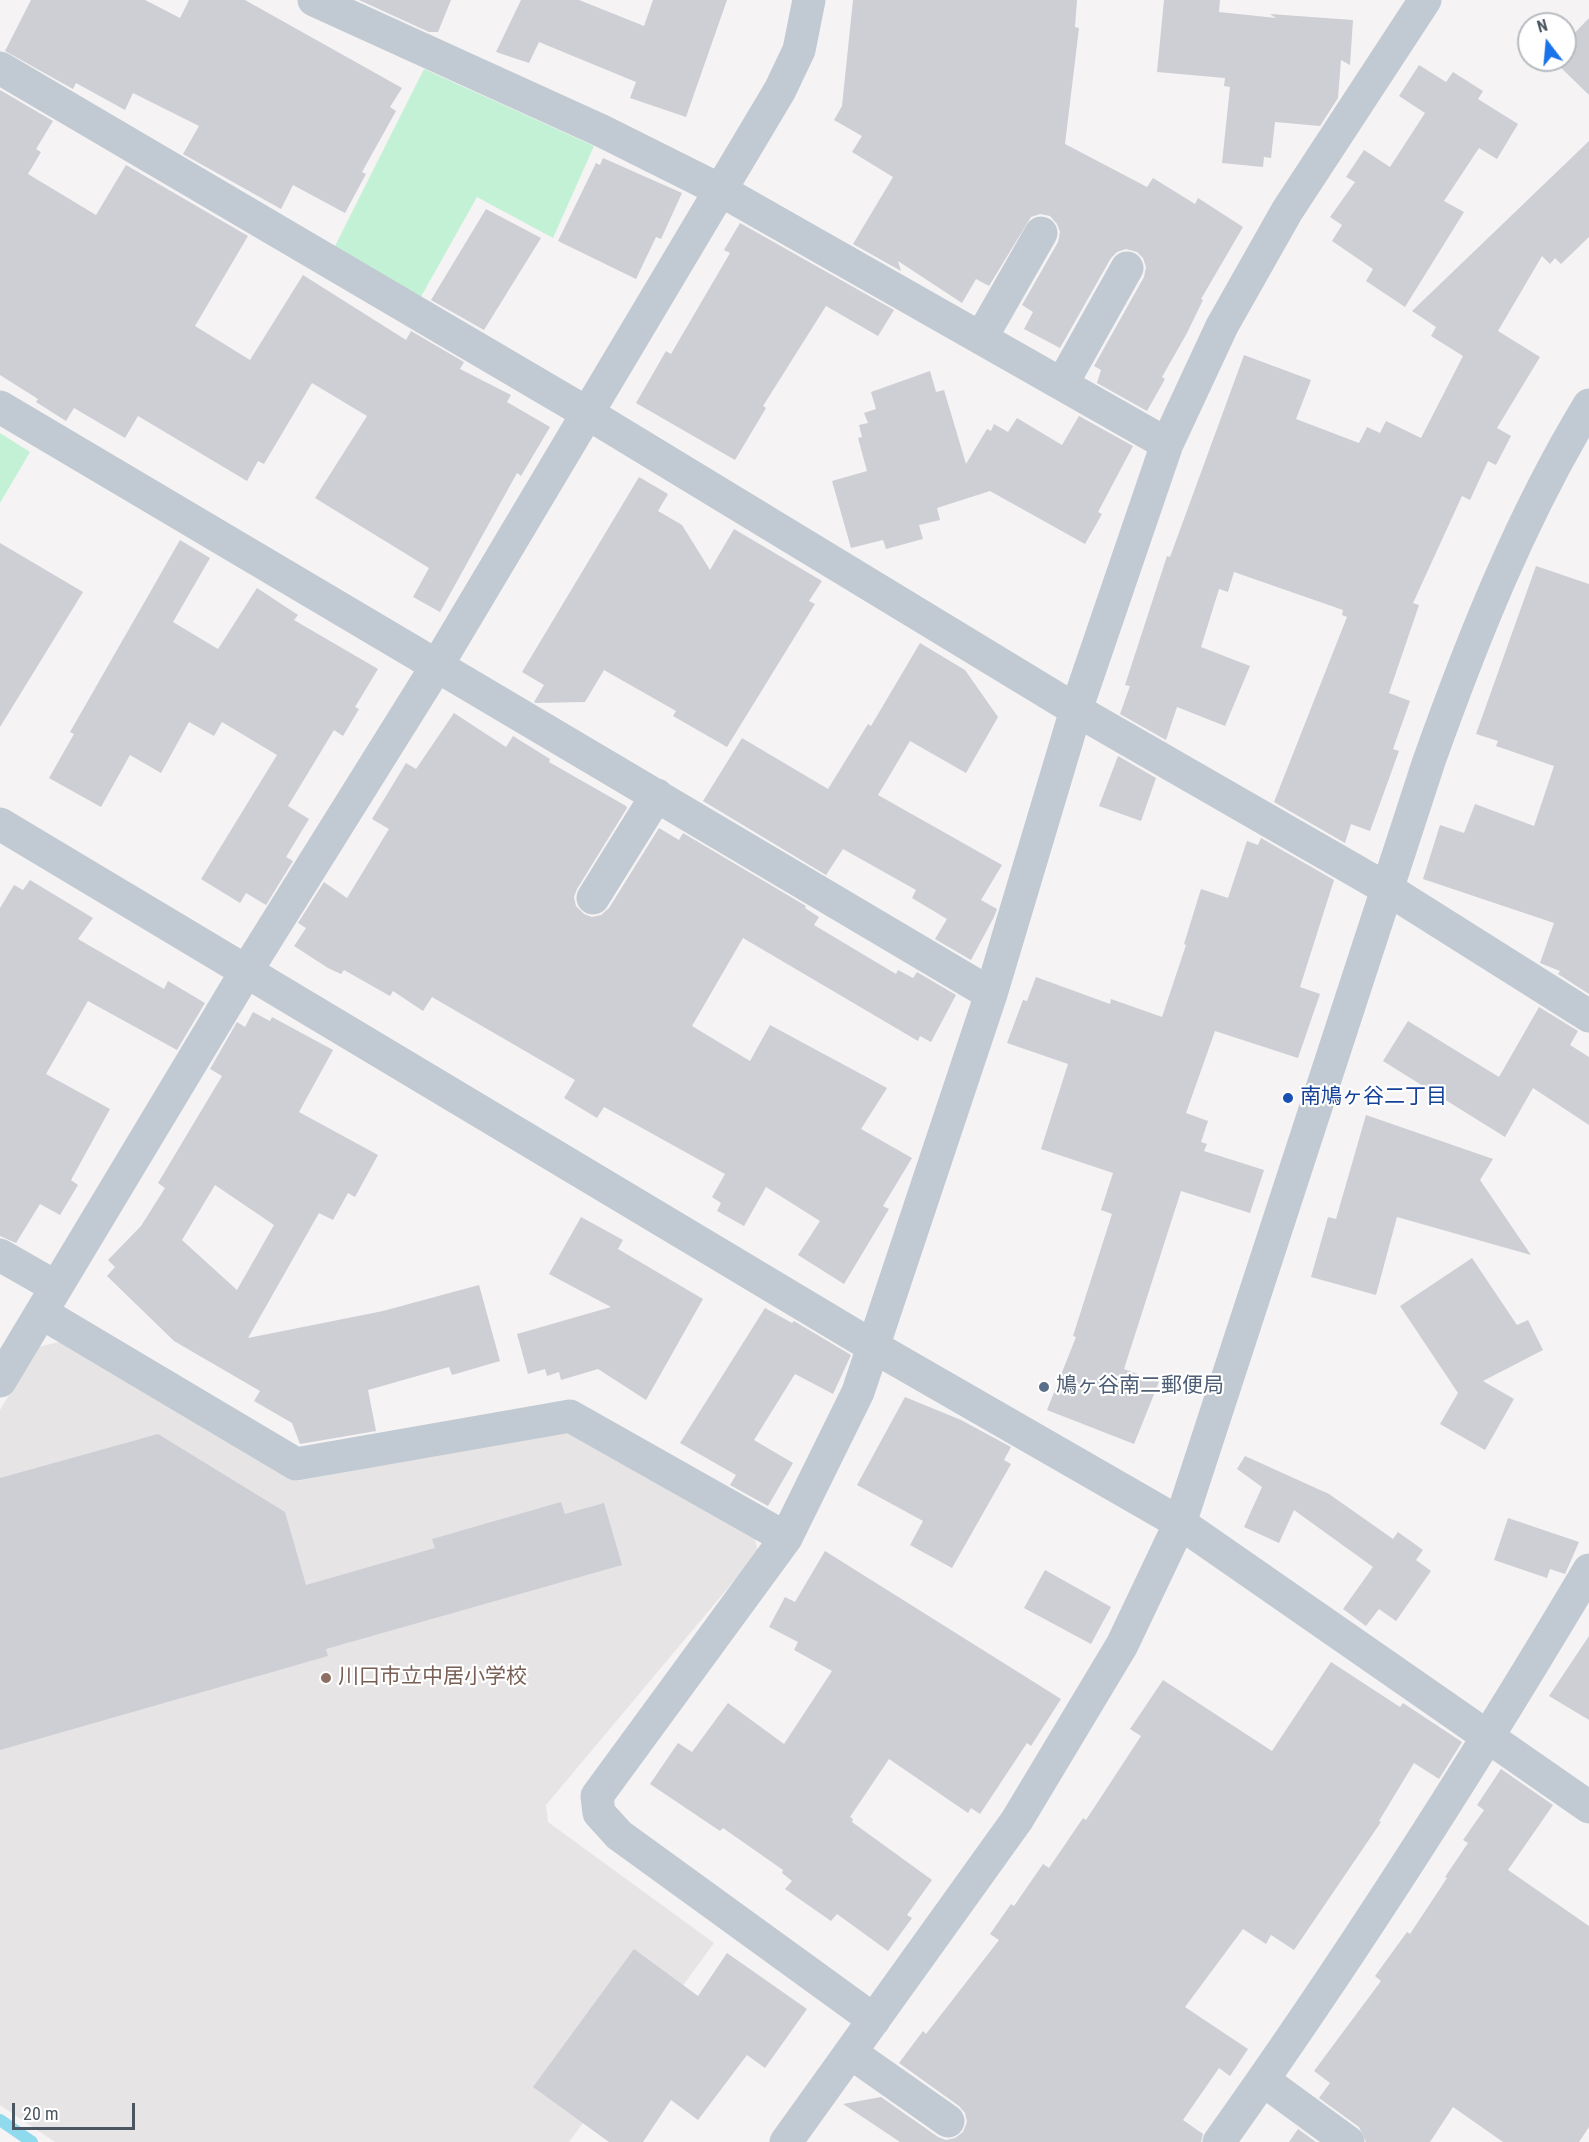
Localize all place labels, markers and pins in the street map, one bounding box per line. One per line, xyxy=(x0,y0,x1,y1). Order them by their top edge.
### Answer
place label: 南鳩ヶ谷二丁目 xyxy=(1300,1085,1447,1111)
marker: 南鳩ヶ谷二丁目 xyxy=(1281,1091,1295,1105)
place label: 鳩ヶ谷南二郵便局 xyxy=(1056,1374,1224,1400)
marker: 鳩ヶ谷南二郵便局 xyxy=(1037,1380,1051,1394)
place label: 川口市立中居小学校 xyxy=(338,1665,527,1691)
marker: 川口市立中居小学校 xyxy=(319,1671,333,1685)

